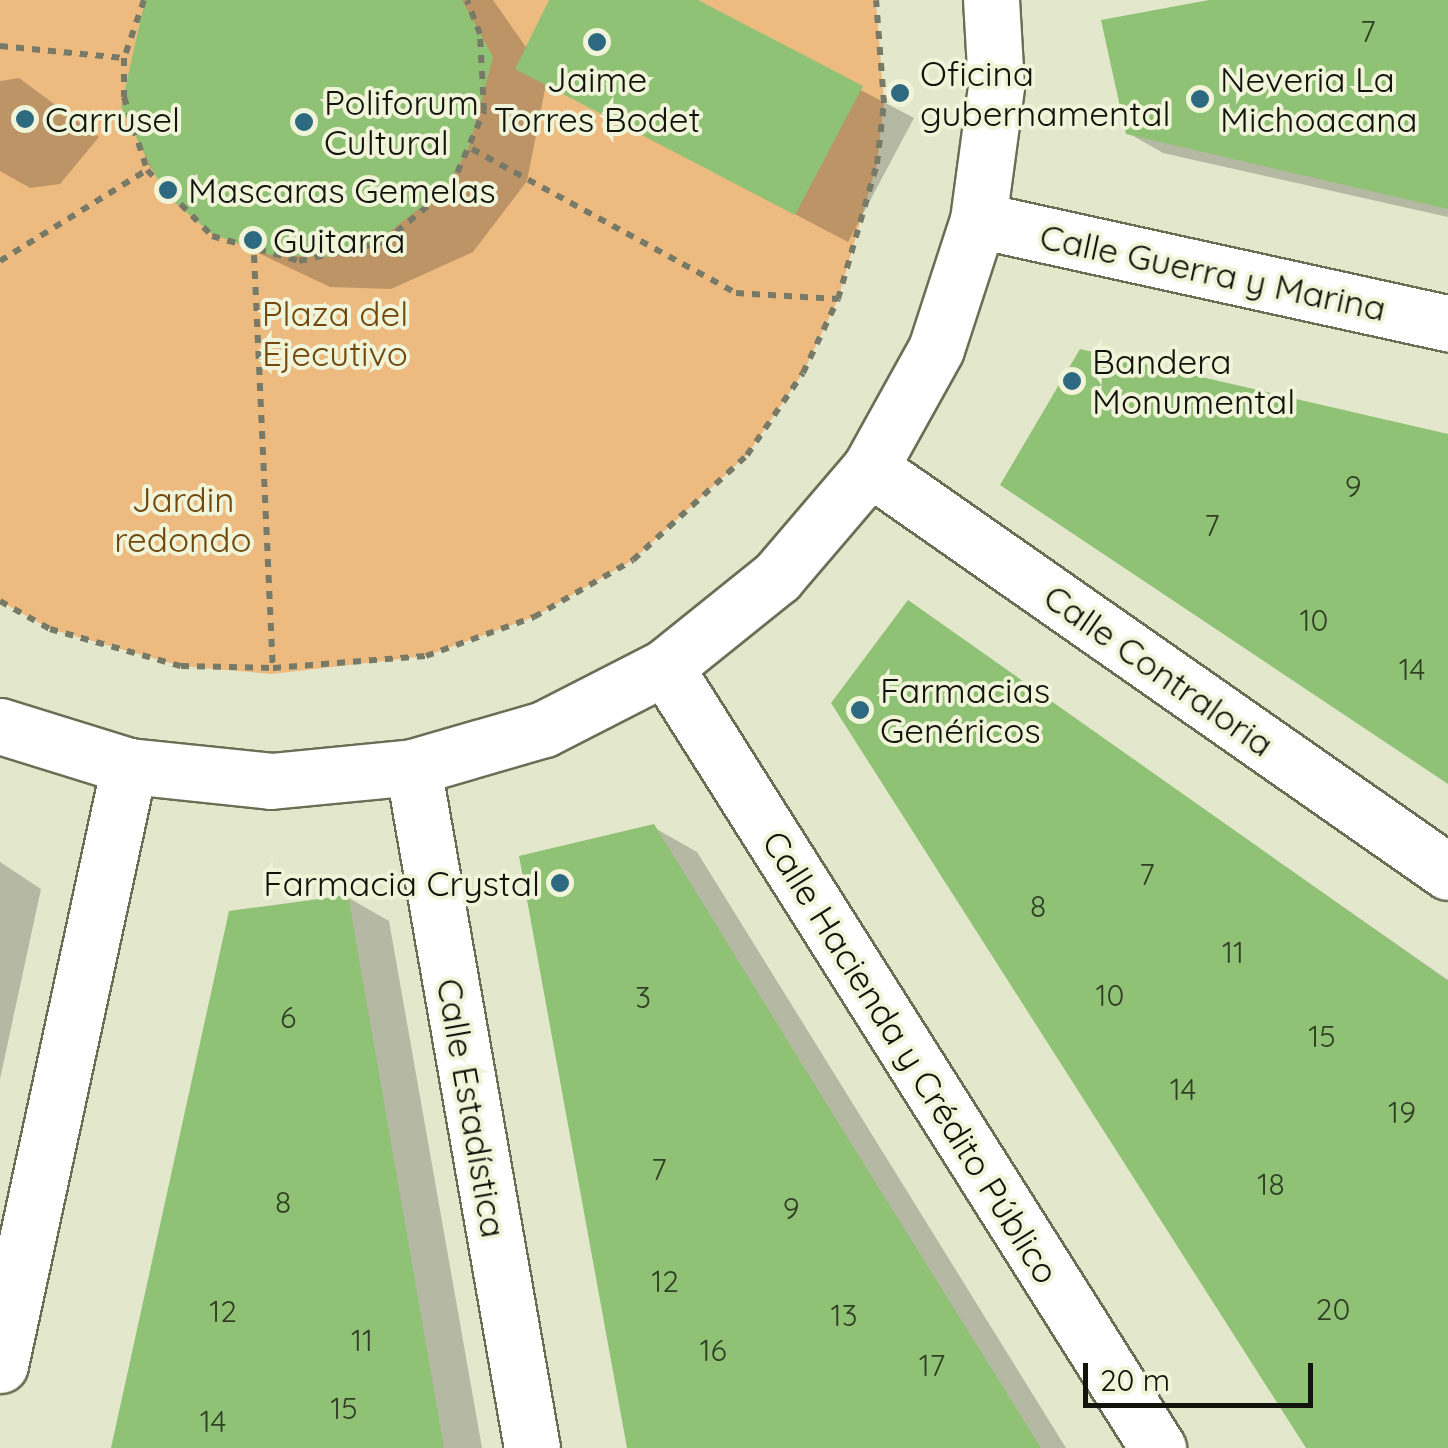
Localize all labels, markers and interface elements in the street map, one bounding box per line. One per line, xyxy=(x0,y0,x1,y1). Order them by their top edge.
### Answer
house number: 7 xyxy=(1360,13,1376,49)
marker: Jaime Torres Bodet xyxy=(586,31,608,53)
place label: Oficina gubernamental xyxy=(920,52,1170,134)
place label: Jaime Torres Bodet xyxy=(494,58,700,140)
place label: Neveria La Michoacana xyxy=(1220,58,1418,140)
place label: Poliforum Cultural xyxy=(324,81,479,163)
marker: Oficina gubernamental xyxy=(889,82,911,104)
marker: Neveria La Michoacana xyxy=(1189,88,1211,110)
place label: Carrusel xyxy=(45,98,180,140)
marker: Carrusel xyxy=(14,108,36,130)
marker: Poliforum Cultural xyxy=(293,111,315,133)
place label: Mascaras Gemelas xyxy=(188,169,496,211)
marker: Mascaras Gemelas xyxy=(157,179,179,201)
street label: Calle Guerra y Marina xyxy=(1036,215,1390,329)
place label: Guitarra xyxy=(273,219,406,261)
marker: Guitarra xyxy=(242,229,264,251)
park label: Plaza del Ejecutivo xyxy=(262,292,408,374)
place label: Bandera Monumental xyxy=(1092,340,1295,422)
marker: Bandera Monumental xyxy=(1061,370,1083,392)
house number: 9 xyxy=(1345,468,1361,504)
park label: Jardin redondo xyxy=(114,478,252,560)
house number: 7 xyxy=(1204,507,1220,543)
street label: Calle Contraloria xyxy=(1036,575,1282,765)
house number: 10 xyxy=(1300,602,1328,638)
house number: 14 xyxy=(1399,651,1425,687)
place label: Farmacias Genéricos xyxy=(880,669,1050,751)
marker: Farmacias Genéricos xyxy=(849,699,871,721)
street label: Calle Hacienda y Crédito Público xyxy=(754,823,1068,1291)
house number: 7 xyxy=(1139,856,1155,892)
place label: Farmacia Crystal xyxy=(263,862,540,904)
marker: Farmacia Crystal xyxy=(549,872,571,894)
house number: 8 xyxy=(1030,888,1046,924)
house number: 11 xyxy=(1222,934,1244,970)
street label: Calle Estadística xyxy=(429,975,515,1241)
house number: 10 xyxy=(1096,977,1124,1013)
house number: 3 xyxy=(635,979,651,1015)
house number: 6 xyxy=(280,999,296,1035)
house number: 15 xyxy=(1308,1018,1336,1054)
house number: 14 xyxy=(1170,1071,1196,1107)
house number: 19 xyxy=(1388,1094,1416,1130)
house number: 7 xyxy=(651,1151,667,1187)
house number: 18 xyxy=(1257,1166,1285,1202)
house number: 8 xyxy=(275,1184,291,1220)
house number: 9 xyxy=(783,1190,799,1226)
house number: 12 xyxy=(651,1263,679,1299)
house number: 20 xyxy=(1316,1291,1350,1327)
house number: 12 xyxy=(209,1293,237,1329)
house number: 13 xyxy=(831,1297,857,1333)
house number: 11 xyxy=(351,1322,373,1358)
house number: 16 xyxy=(699,1332,727,1368)
scale bar xyxy=(1088,1343,1318,1405)
house number: 17 xyxy=(919,1347,945,1383)
text: 20 m xyxy=(1100,1361,1170,1399)
house number: 15 xyxy=(330,1390,358,1426)
house number: 14 xyxy=(200,1403,226,1439)

